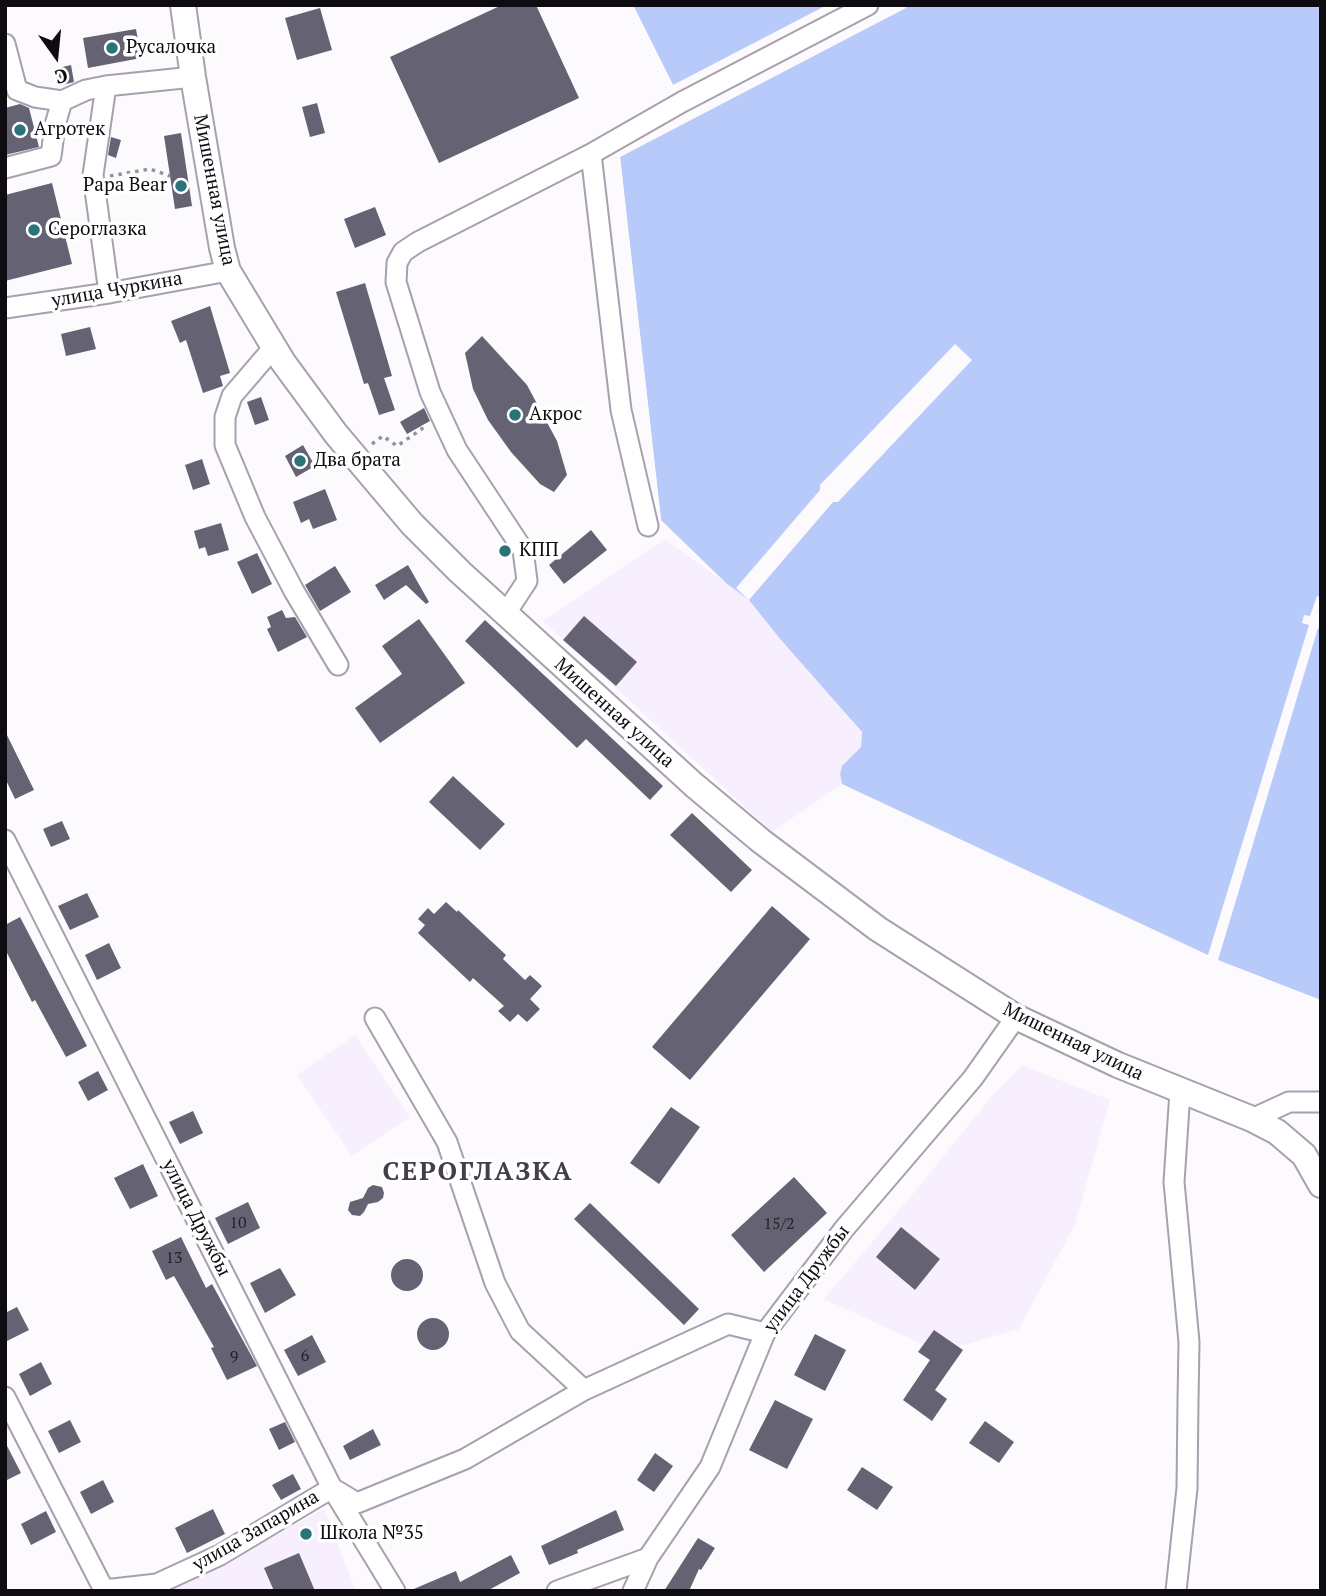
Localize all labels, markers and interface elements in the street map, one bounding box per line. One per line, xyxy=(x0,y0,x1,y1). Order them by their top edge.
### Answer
north arrow xyxy=(21,21,91,91)
place label: Русалочка xyxy=(126,37,216,59)
marker: Русалочка xyxy=(104,40,120,56)
text: С xyxy=(52,63,71,90)
street label: Мишенная улица xyxy=(188,113,240,267)
place label: Агротек xyxy=(34,119,105,141)
marker: Агротек xyxy=(12,122,28,138)
place label: Papa Bear xyxy=(83,175,167,197)
marker: Papa Bear xyxy=(173,178,189,194)
place label: Сероглазка xyxy=(48,219,147,241)
marker: Сероглазка xyxy=(26,222,42,238)
street label: улица Чуркина xyxy=(50,267,184,313)
place label: Акрос xyxy=(529,404,582,426)
marker: Акрос xyxy=(507,407,523,423)
place label: Два брата xyxy=(314,450,401,472)
marker: Два брата xyxy=(292,453,308,469)
place label: КПП xyxy=(519,540,559,562)
marker: КПП xyxy=(497,543,513,559)
street label: Мишенная улица xyxy=(549,653,679,773)
street label: Мишенная улица xyxy=(999,998,1147,1086)
street label: улица Дружбы xyxy=(157,1156,235,1280)
district label: СЕРОГЛАЗКА xyxy=(384,1157,572,1189)
house number: 10 xyxy=(229,1213,247,1233)
house number: 15/2 xyxy=(763,1214,795,1234)
street label: улица Дружбы xyxy=(759,1221,855,1337)
house number: 13 xyxy=(165,1248,183,1268)
house number: 6 xyxy=(301,1346,309,1366)
house number: 9 xyxy=(230,1347,238,1367)
street label: улица Запарина xyxy=(189,1486,323,1576)
place label: Школа №35 xyxy=(320,1523,424,1545)
marker: Школа №35 xyxy=(298,1526,314,1542)

